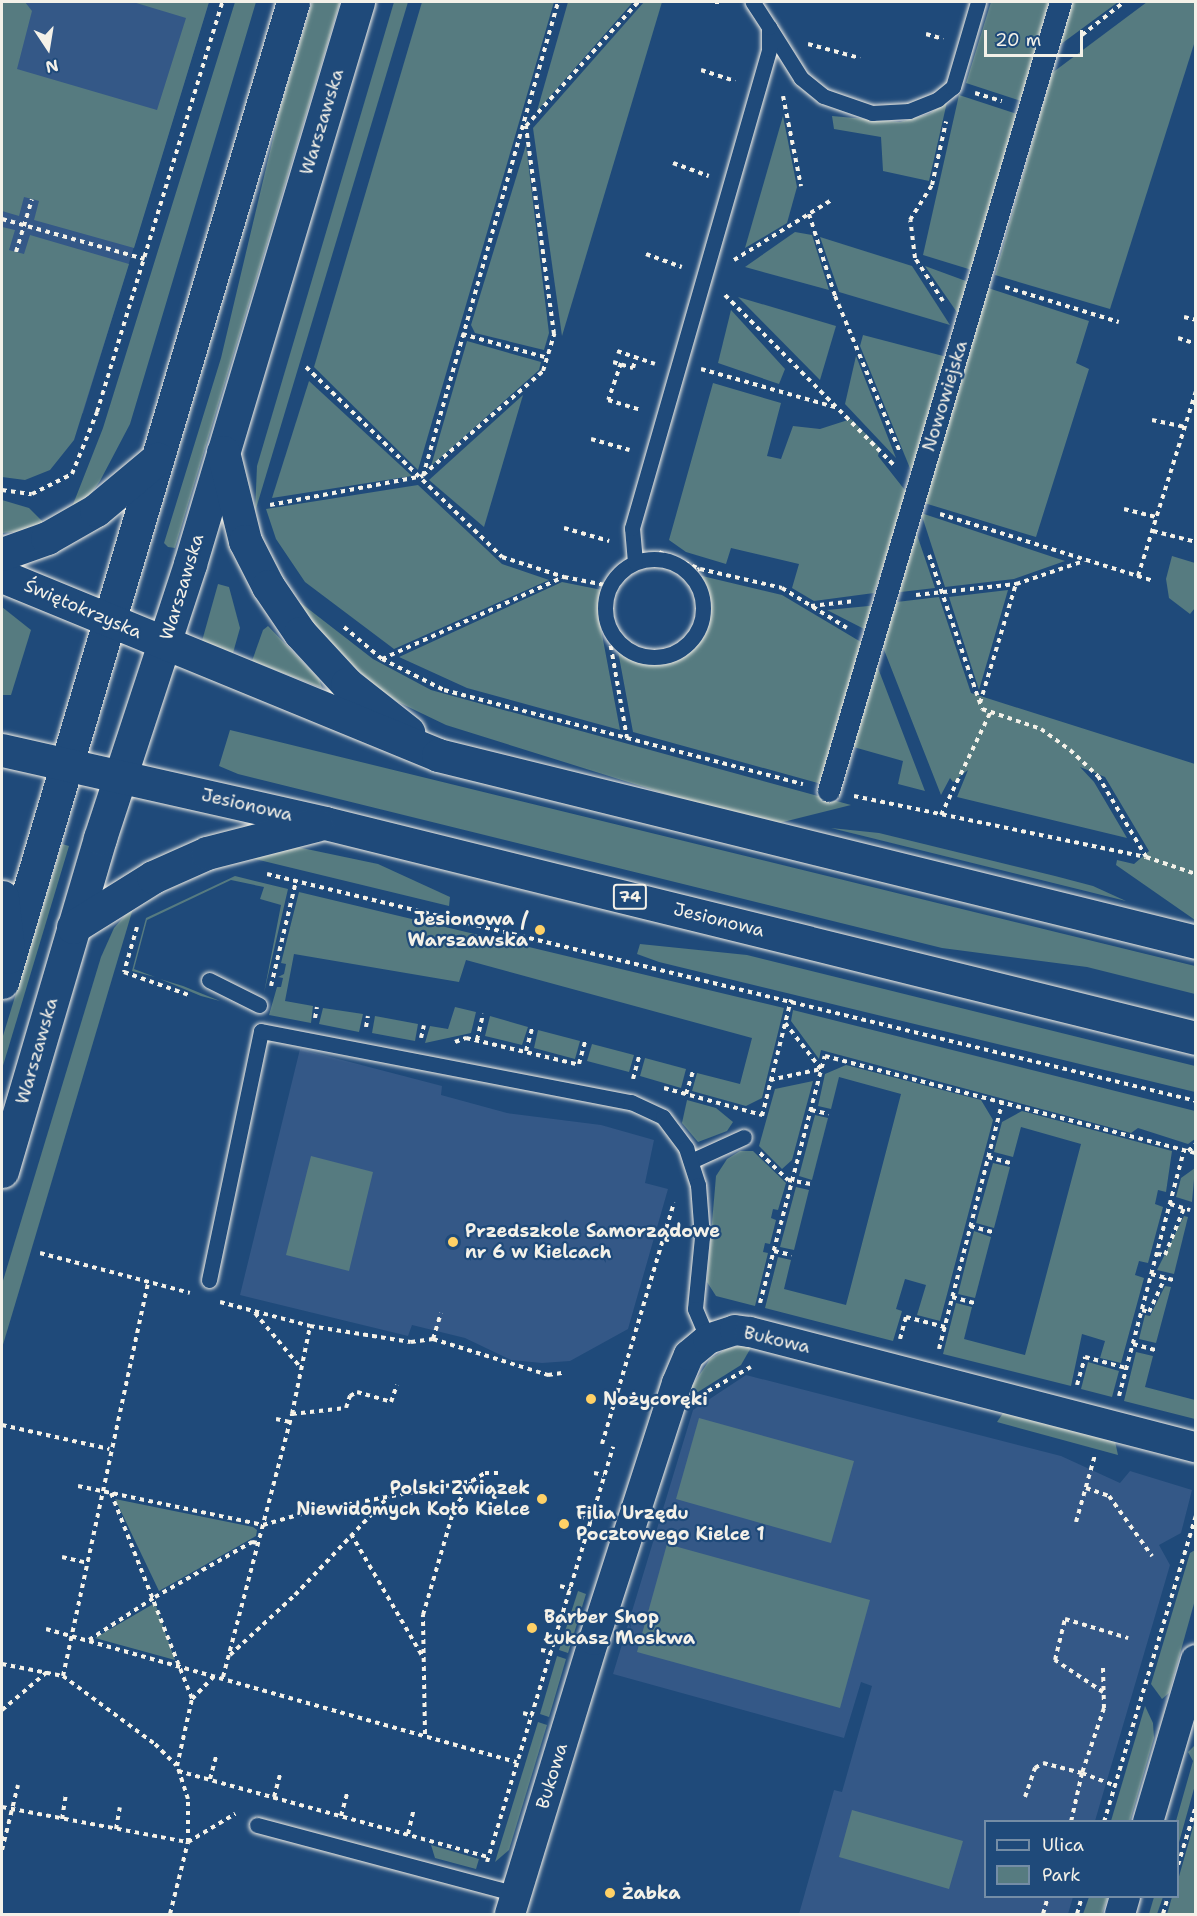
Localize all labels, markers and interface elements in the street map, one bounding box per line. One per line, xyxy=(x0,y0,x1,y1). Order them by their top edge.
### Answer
north arrow xyxy=(18,18,78,78)
scale bar xyxy=(987,18,1086,56)
text: 20 m xyxy=(995,28,1041,52)
text: N xyxy=(43,55,60,78)
street label: Warszawska xyxy=(296,66,348,178)
street label: Nowowiejska xyxy=(918,338,972,454)
street label: Warszawska xyxy=(156,531,208,643)
street label: Świętokrzyska xyxy=(21,575,145,643)
street label: Jesionowa xyxy=(199,784,295,826)
road number: 74 xyxy=(612,884,648,910)
street label: Jesionowa xyxy=(671,898,767,942)
place label: Jesionowa / Warszawska xyxy=(408,909,528,952)
marker: Jesionowa / Warszawska xyxy=(533,923,547,937)
street label: Warszawska xyxy=(11,995,63,1107)
place label: Przedszkole Samorządowe nr 6 w Kielcach xyxy=(465,1221,720,1264)
marker: Przedszkole Samorządowe nr 6 w Kielcach xyxy=(446,1235,460,1249)
street label: Bukowa xyxy=(742,1322,812,1358)
place label: Nożycoręki xyxy=(603,1388,708,1410)
marker: Nożycoręki xyxy=(584,1392,598,1406)
place label: Polski Związek Niewidomych Koło Kielce xyxy=(296,1478,530,1520)
marker: Polski Związek Niewidomych Koło Kielce xyxy=(535,1492,549,1506)
place label: Filia Urzędu Pocztowego Kielce 1 xyxy=(576,1503,765,1546)
marker: Filia Urzędu Pocztowego Kielce 1 xyxy=(557,1517,571,1531)
place label: Barber Shop Łukasz Moskwa xyxy=(544,1607,695,1650)
marker: Barber Shop Łukasz Moskwa xyxy=(525,1621,539,1635)
street label: Bukowa xyxy=(532,1741,572,1811)
legend xyxy=(984,1820,1179,1898)
text: Ulica xyxy=(1042,1833,1084,1857)
text: Park xyxy=(1042,1863,1081,1887)
place label: Żabka xyxy=(622,1882,681,1904)
marker: Żabka xyxy=(603,1886,617,1900)

